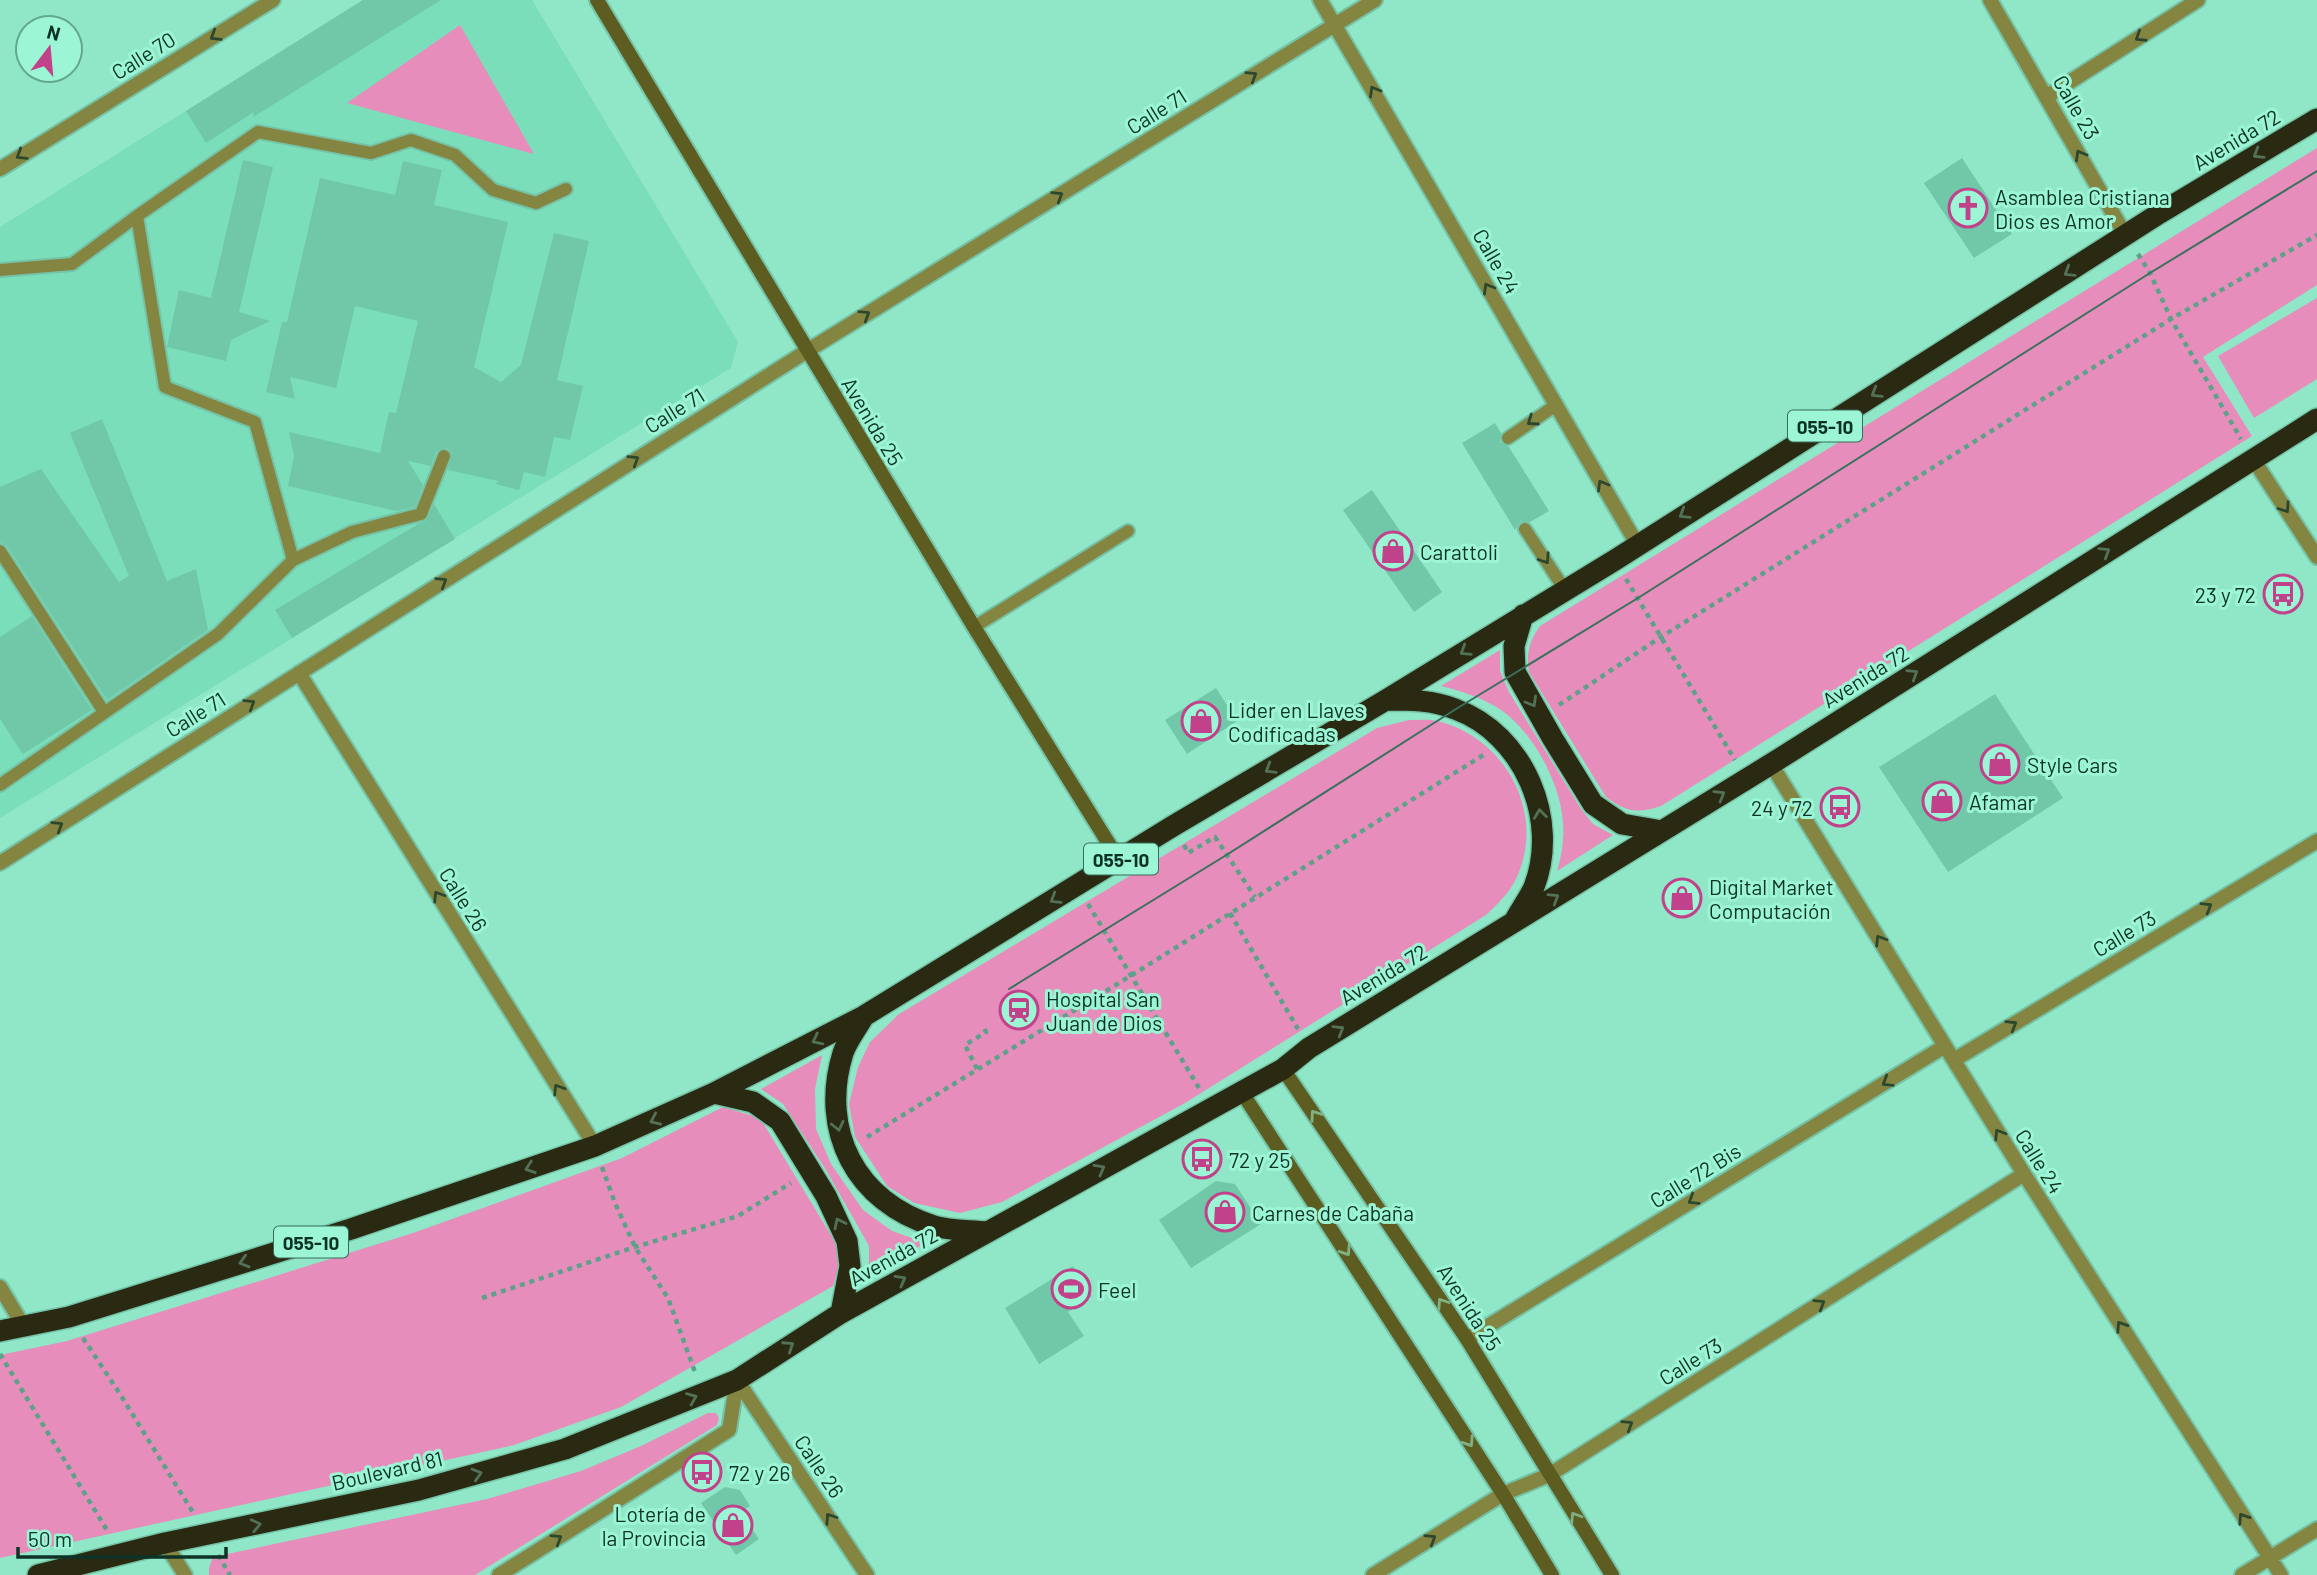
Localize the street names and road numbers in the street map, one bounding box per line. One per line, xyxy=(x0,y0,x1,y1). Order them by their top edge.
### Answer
street label: Calle 70 xyxy=(107,26,179,84)
street label: Calle 23 xyxy=(2049,70,2105,144)
street label: Calle 71 xyxy=(1122,83,1190,139)
street label: Avenida 72 xyxy=(2188,103,2284,175)
street label: Calle 24 xyxy=(1468,224,1526,298)
street label: Avenida 25 xyxy=(837,373,909,469)
street label: Calle 71 xyxy=(640,382,708,438)
road number: 055-10 xyxy=(1788,410,1862,442)
street label: Avenida 72 xyxy=(1817,640,1913,712)
street label: Calle 71 xyxy=(161,686,229,742)
road number: 055-10 xyxy=(1084,844,1158,874)
street label: Calle 26 xyxy=(435,862,493,936)
street label: Calle 73 xyxy=(2088,904,2160,962)
street label: Avenida 72 xyxy=(1335,938,1431,1010)
street label: Calle 24 xyxy=(2011,1124,2069,1198)
street label: Calle 72 Bis xyxy=(1645,1137,1745,1213)
street label: Avenida 72 xyxy=(844,1221,942,1291)
road number: 055-10 xyxy=(274,1226,348,1258)
street label: Avenida 25 xyxy=(1433,1259,1507,1355)
street label: Calle 73 xyxy=(1654,1332,1726,1390)
street label: Calle 26 xyxy=(790,1430,850,1502)
street label: Boulevard 81 xyxy=(329,1445,445,1495)

